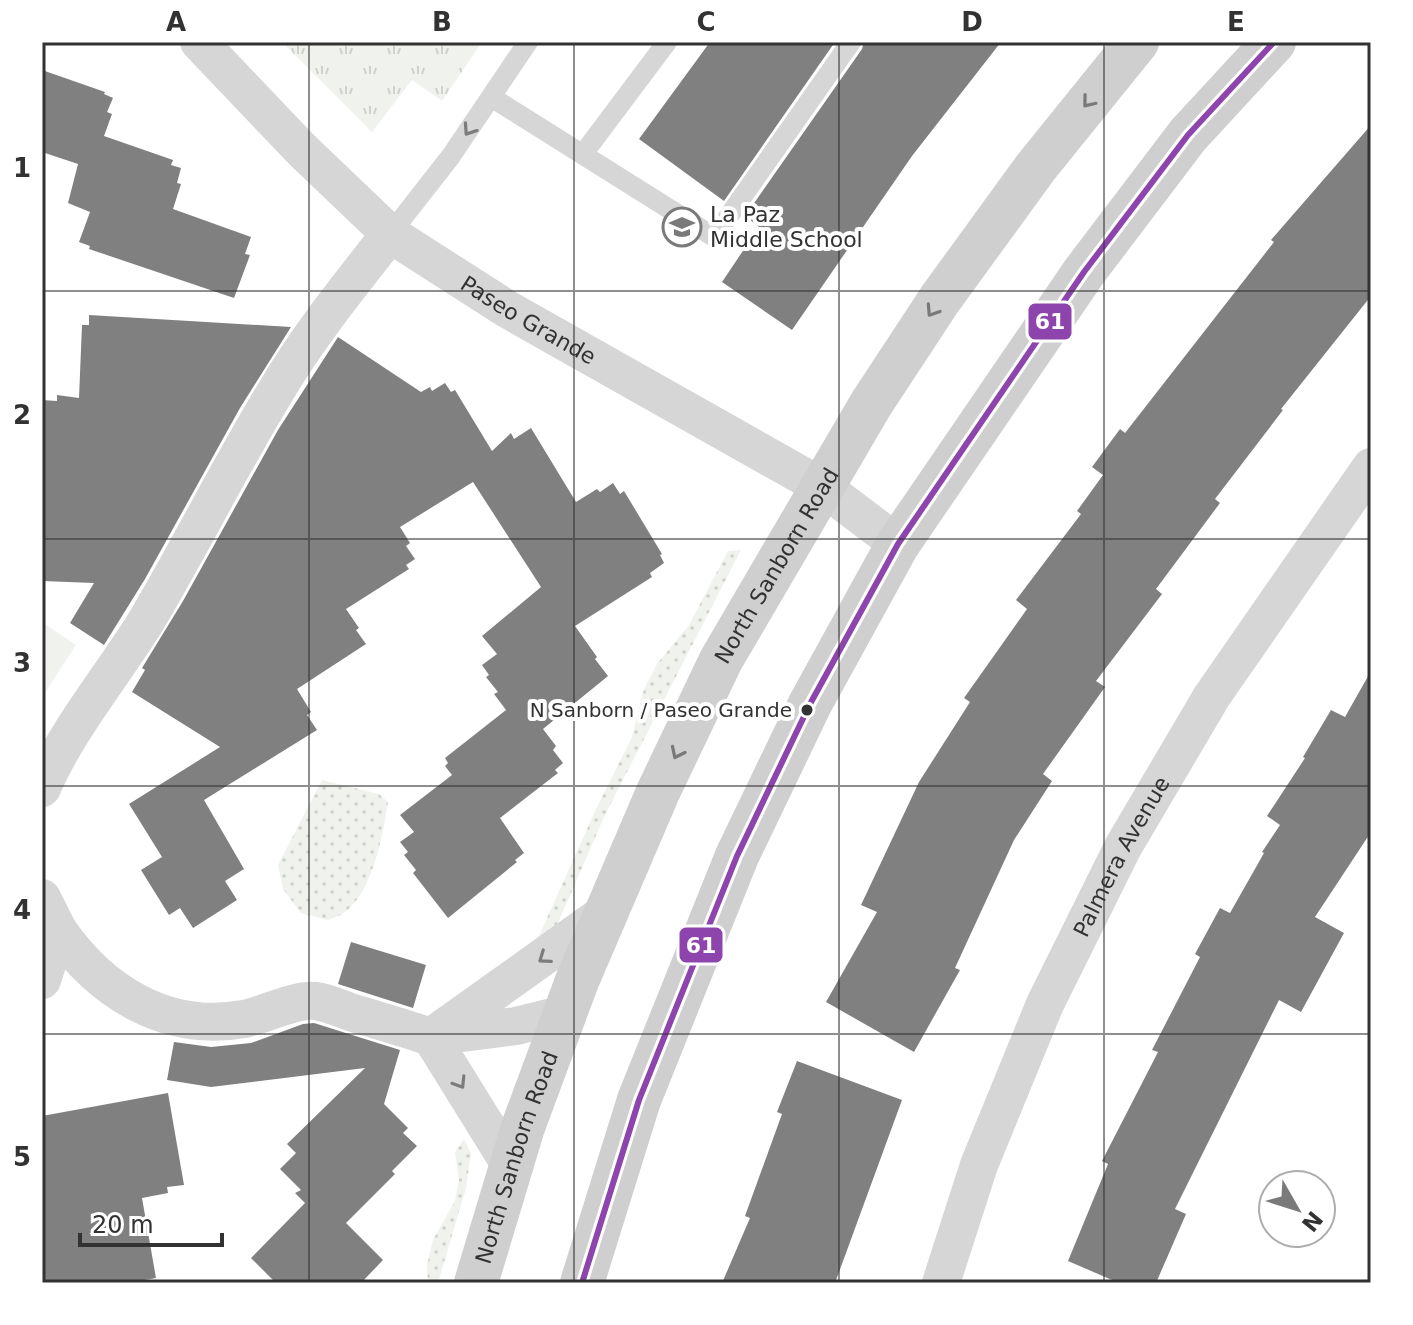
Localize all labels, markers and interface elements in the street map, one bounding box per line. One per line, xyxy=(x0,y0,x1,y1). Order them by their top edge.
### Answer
text: A xyxy=(166,7,186,37)
text: B xyxy=(432,7,452,37)
text: C xyxy=(696,7,716,37)
text: D xyxy=(961,7,983,37)
text: E xyxy=(1227,7,1245,37)
one-way arrow xyxy=(1083,93,1098,107)
one-way arrow xyxy=(463,121,478,136)
text: 1 xyxy=(13,153,31,183)
place label: La Paz Middle School xyxy=(710,202,863,252)
school or university icon: La Paz Middle School xyxy=(661,206,703,248)
street label: Paseo Grande xyxy=(456,270,600,369)
one-way arrow xyxy=(927,302,942,316)
line badge: 61 xyxy=(1027,302,1073,341)
text: 61 xyxy=(1035,309,1065,334)
text: 2 xyxy=(13,400,31,430)
street label: North Sanborn Road xyxy=(709,463,843,668)
text: 3 xyxy=(13,648,31,678)
place label: N Sanborn / Paseo Grande xyxy=(530,698,792,722)
marker: N Sanborn / Paseo Grande xyxy=(799,702,815,718)
one-way arrow xyxy=(671,745,687,760)
street label: Palmera Avenue xyxy=(1068,772,1174,941)
text: 4 xyxy=(13,895,31,925)
line badge: 61 xyxy=(678,926,724,964)
text: 61 xyxy=(686,933,716,958)
one-way arrow xyxy=(538,948,552,963)
street label: North Sanborn Road xyxy=(470,1047,563,1267)
one-way arrow xyxy=(450,1074,466,1089)
text: 5 xyxy=(13,1142,31,1172)
north arrow xyxy=(1257,1169,1337,1249)
scale bar xyxy=(80,1197,222,1247)
text: N xyxy=(1297,1206,1328,1236)
text: 20 m xyxy=(92,1211,154,1239)

